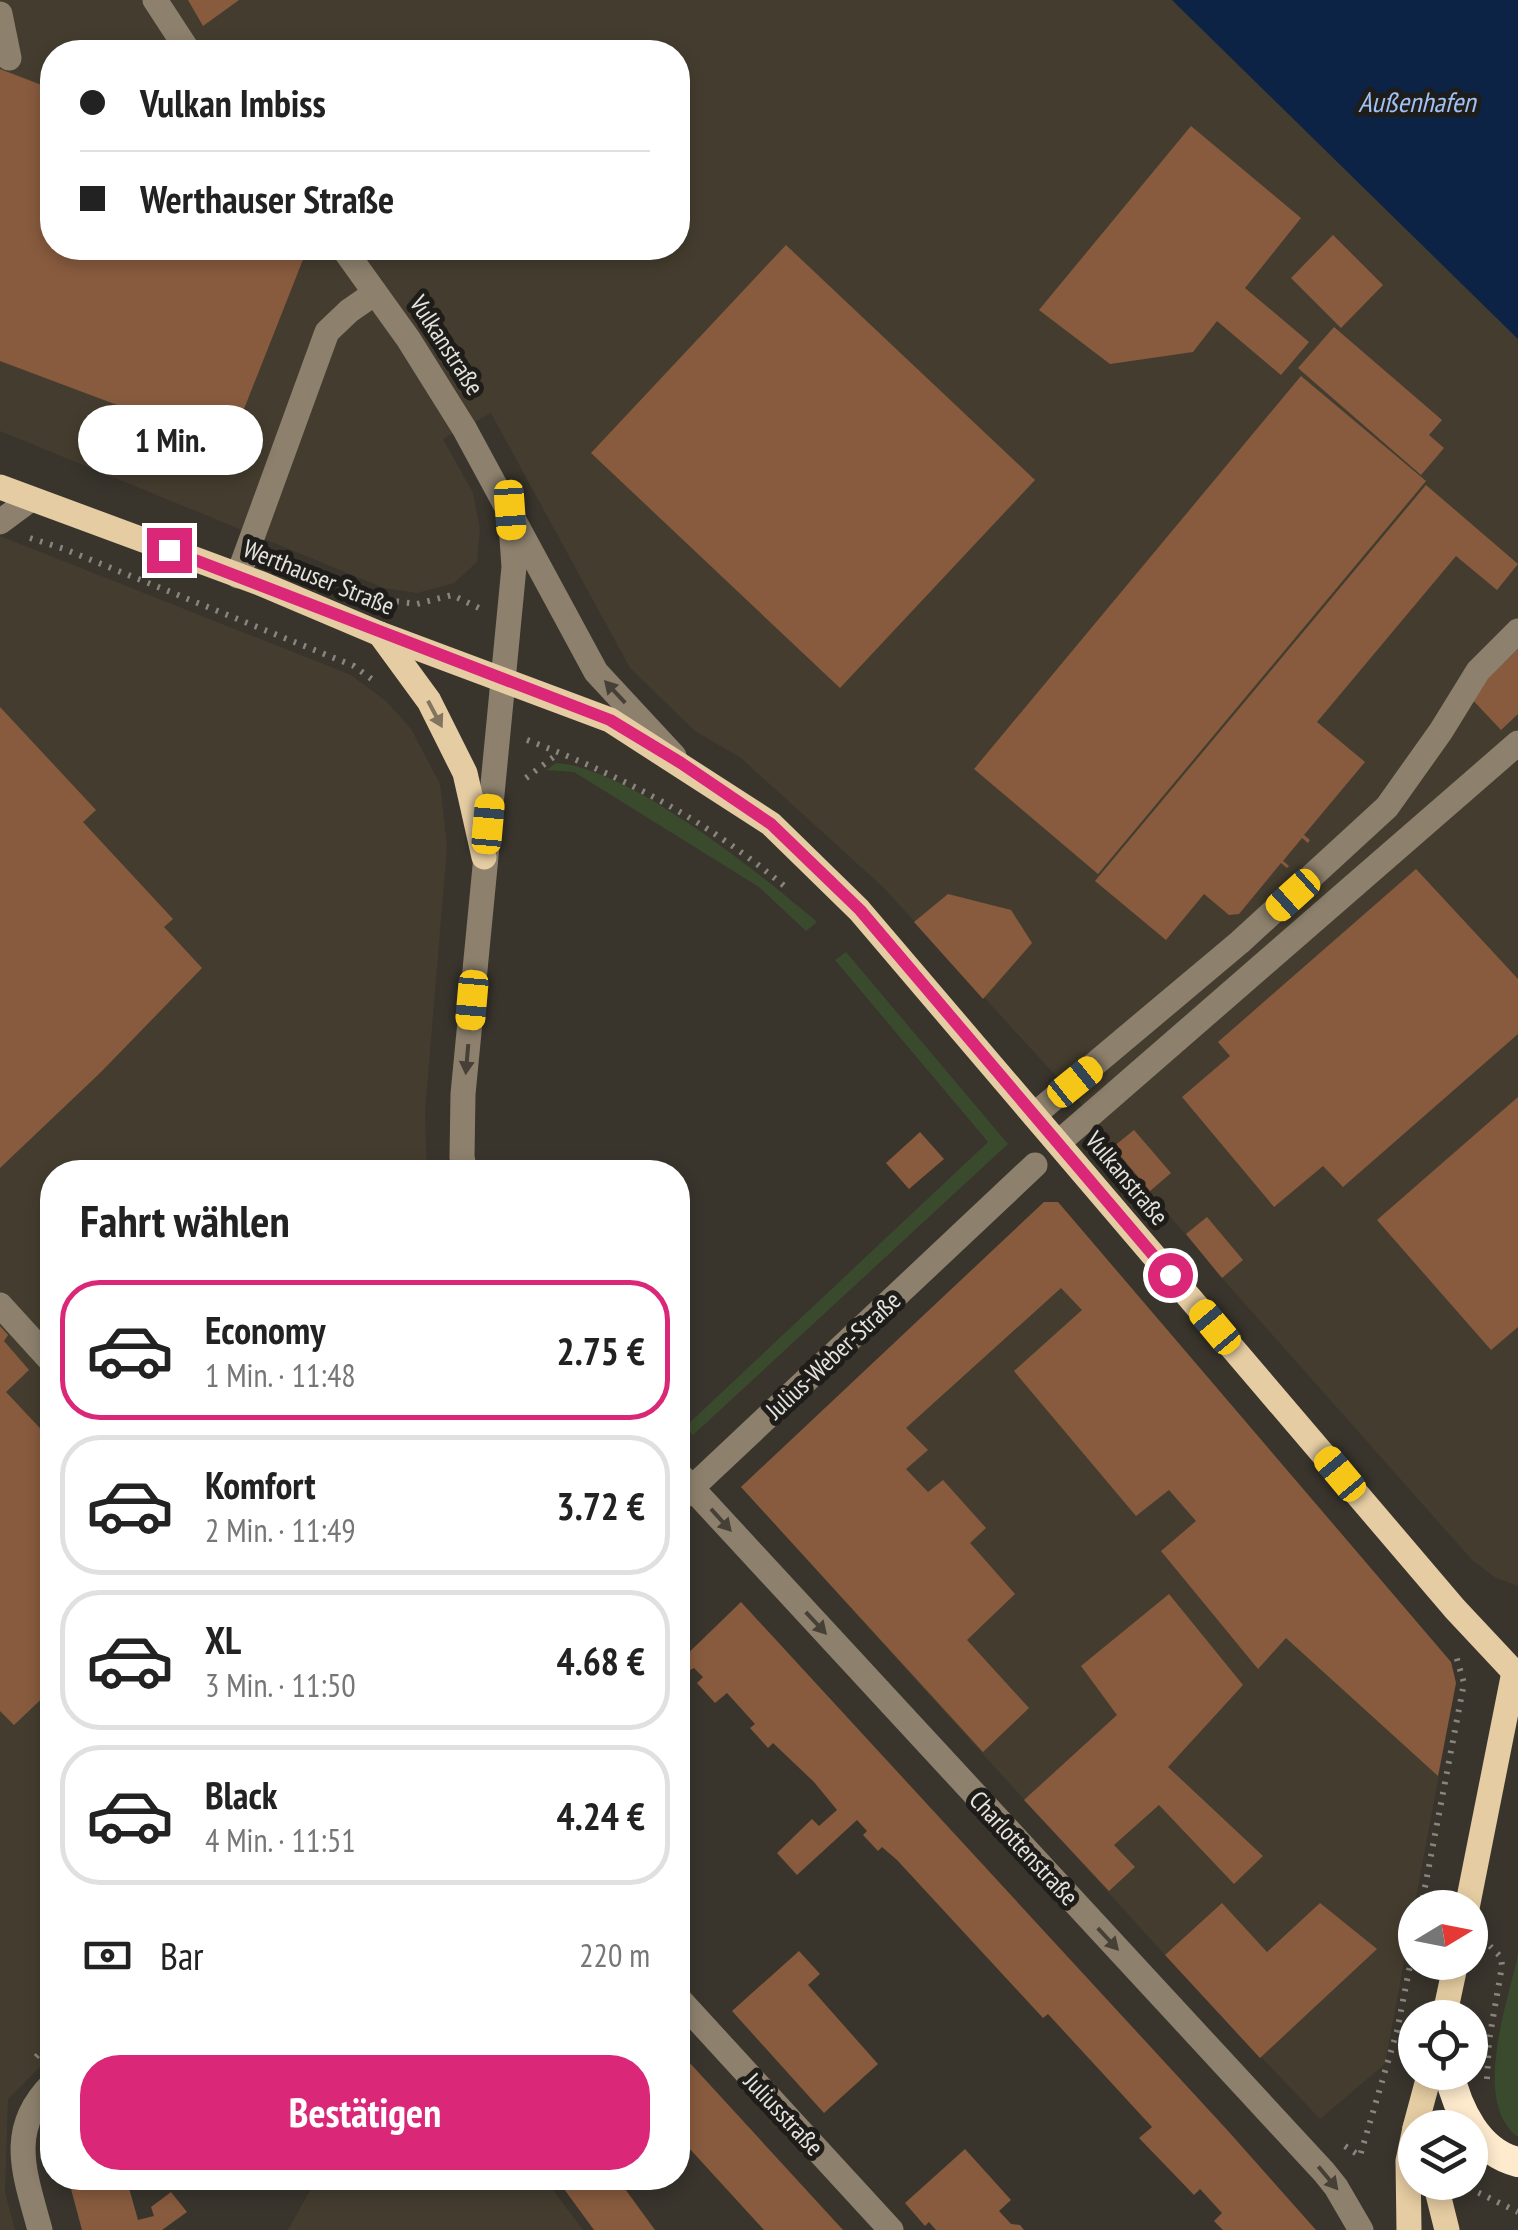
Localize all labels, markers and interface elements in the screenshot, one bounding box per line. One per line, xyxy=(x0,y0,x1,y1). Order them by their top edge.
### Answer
text: Vulkan Imbiss xyxy=(140,78,326,127)
water label: Außenhafen xyxy=(1358,83,1477,120)
text: Werthauser Straße xyxy=(140,174,394,223)
street label: Vulkanstraße xyxy=(402,288,491,401)
callout: 1 Min. xyxy=(76,405,262,475)
text: 1 Min. xyxy=(135,419,206,461)
car xyxy=(493,479,527,541)
route end xyxy=(147,528,192,573)
street label: Werthauser Straße xyxy=(239,532,399,622)
one-way arrow xyxy=(604,680,627,704)
one-way arrow xyxy=(426,700,443,729)
car xyxy=(470,793,506,855)
car xyxy=(1261,864,1325,926)
car xyxy=(454,969,490,1031)
one-way arrow xyxy=(458,1043,474,1075)
car xyxy=(1042,1051,1108,1113)
street label: Vulkanstraße xyxy=(1078,1124,1175,1231)
text: Fahrt wählen xyxy=(80,1191,290,1249)
route start xyxy=(1148,1253,1193,1298)
street label: Julius-Weber-Straße xyxy=(758,1284,907,1426)
car xyxy=(1184,1294,1246,1360)
icon: car xyxy=(85,1305,175,1395)
text: Economy xyxy=(205,1305,325,1354)
text: 2.75 € xyxy=(556,1326,645,1375)
text: 1 Min. · 11:48 xyxy=(205,1354,356,1396)
car xyxy=(1309,1441,1371,1507)
icon: car xyxy=(85,1460,175,1550)
text: Komfort xyxy=(205,1460,316,1509)
text: 3.72 € xyxy=(556,1481,645,1530)
one-way arrow xyxy=(709,1508,732,1532)
text: 2 Min. · 11:49 xyxy=(205,1509,356,1551)
one-way arrow xyxy=(804,1611,827,1635)
icon: car xyxy=(85,1615,175,1705)
text: XL xyxy=(205,1615,241,1664)
text: 4.68 € xyxy=(556,1636,645,1685)
text: 3 Min. · 11:50 xyxy=(205,1664,356,1706)
icon: car xyxy=(85,1770,175,1860)
text: Black xyxy=(205,1770,278,1819)
street label: Charlottenstraße xyxy=(963,1784,1085,1912)
text: 4.24 € xyxy=(556,1791,645,1840)
text: 4 Min. · 11:51 xyxy=(205,1819,356,1861)
north arrow xyxy=(1398,1890,1488,1980)
map controls xyxy=(1398,1890,1488,2200)
one-way arrow xyxy=(1096,1927,1119,1951)
icon: cash xyxy=(80,1928,135,1983)
text: Bar xyxy=(160,1931,204,1980)
text: 220 m xyxy=(579,1934,650,1976)
button: locate xyxy=(1398,2000,1488,2090)
button: Bestätigen xyxy=(80,2055,650,2170)
street label: Juliusstraße xyxy=(737,2065,831,2162)
button: layers xyxy=(1398,2110,1488,2200)
one-way arrow xyxy=(1316,2165,1338,2190)

